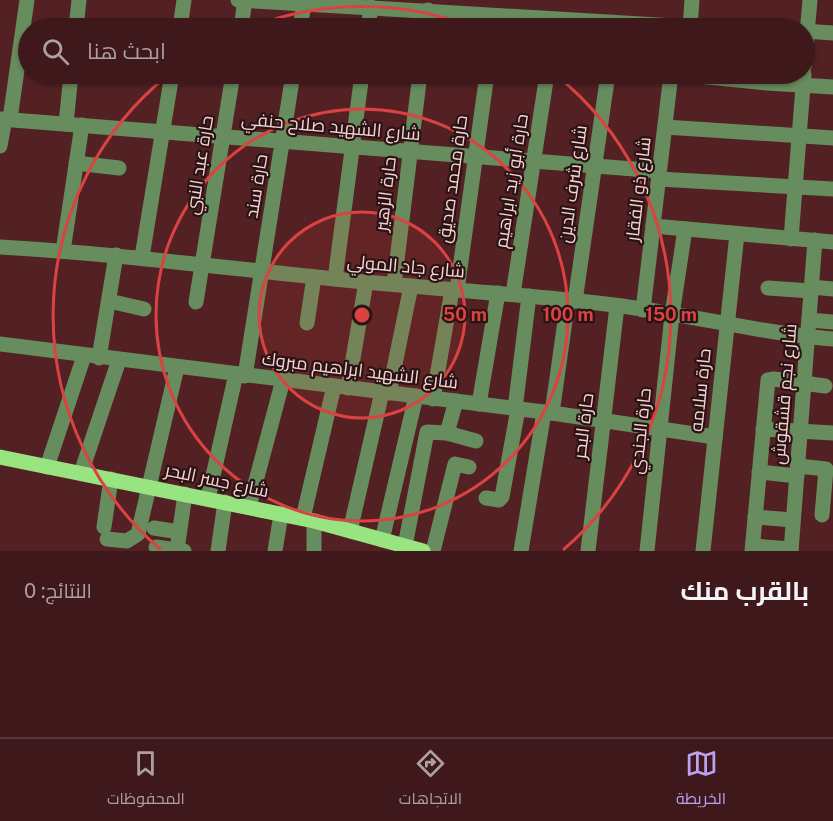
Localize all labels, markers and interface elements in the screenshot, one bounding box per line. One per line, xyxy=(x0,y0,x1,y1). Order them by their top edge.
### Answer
search box xyxy=(18,18,815,84)
icon: search xyxy=(39,35,72,68)
text: ابحث هنا xyxy=(87,38,166,64)
street label: شارع الشهيد صلاح حنفي xyxy=(240,108,422,148)
street label: حارة أبو زيد ابراهيم xyxy=(490,112,534,250)
street label: حارة عبد النبي xyxy=(181,114,221,217)
street label: حارة محمد صديق xyxy=(433,114,473,245)
street label: شارع شرف الدين xyxy=(553,124,593,245)
street label: شارع ذو الفقار xyxy=(621,136,657,244)
street label: حارة سند xyxy=(241,152,272,220)
street label: حارة الزهير xyxy=(370,155,401,234)
street label: شارع جاد المولي xyxy=(346,250,466,286)
text: 50 m xyxy=(443,304,487,325)
text: 100 m xyxy=(542,304,594,325)
text: 150 m xyxy=(645,304,697,325)
centre of rings xyxy=(352,305,372,325)
street label: شارع نجم قشقوش xyxy=(767,323,803,465)
street label: حارة سلامه xyxy=(685,347,716,433)
street label: شارع الشهيد ابراهيم مبروك xyxy=(260,348,459,394)
street label: حارة الجندي xyxy=(625,387,659,476)
street label: حارة البحر xyxy=(568,392,598,461)
street label: شارع جسر البحر xyxy=(162,459,271,503)
text: بالقرب منك xyxy=(680,575,809,606)
text: النتائج: 0 xyxy=(24,579,92,603)
tab: المحفوظات xyxy=(107,747,185,813)
tab: الاتجاهات xyxy=(399,747,462,813)
tab: الخريطة xyxy=(676,747,726,813)

